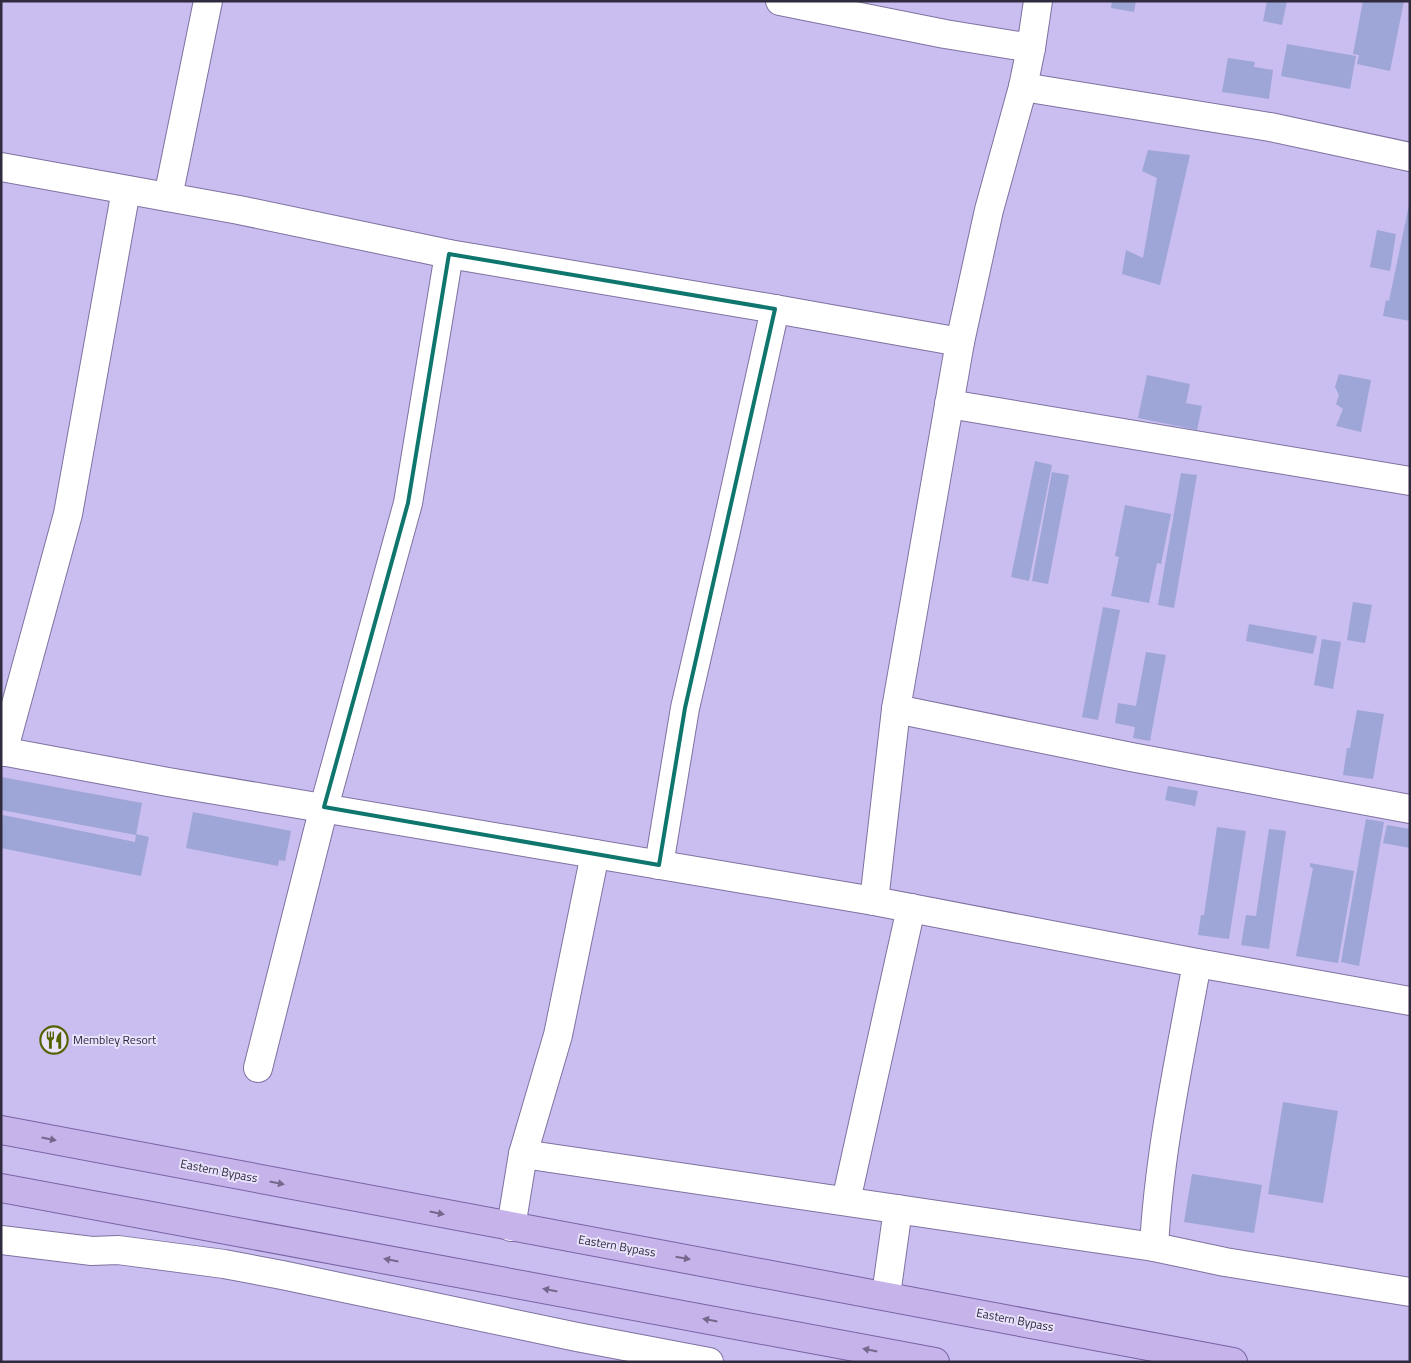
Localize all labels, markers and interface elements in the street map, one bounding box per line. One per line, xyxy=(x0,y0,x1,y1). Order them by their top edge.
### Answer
restaurant icon: Membley Resort xyxy=(39,1025,69,1055)
place label: Membley Resort xyxy=(73,1030,157,1049)
one-way arrow xyxy=(42,1135,58,1143)
street label: Eastern Bypass xyxy=(179,1154,260,1187)
one-way arrow xyxy=(270,1179,286,1187)
one-way arrow xyxy=(429,1209,445,1217)
street label: Eastern Bypass xyxy=(577,1229,658,1262)
one-way arrow xyxy=(675,1255,691,1263)
one-way arrow xyxy=(383,1256,398,1264)
one-way arrow xyxy=(542,1285,558,1293)
street label: Eastern Bypass xyxy=(975,1303,1056,1336)
one-way arrow xyxy=(702,1315,718,1323)
one-way arrow xyxy=(861,1345,877,1353)

